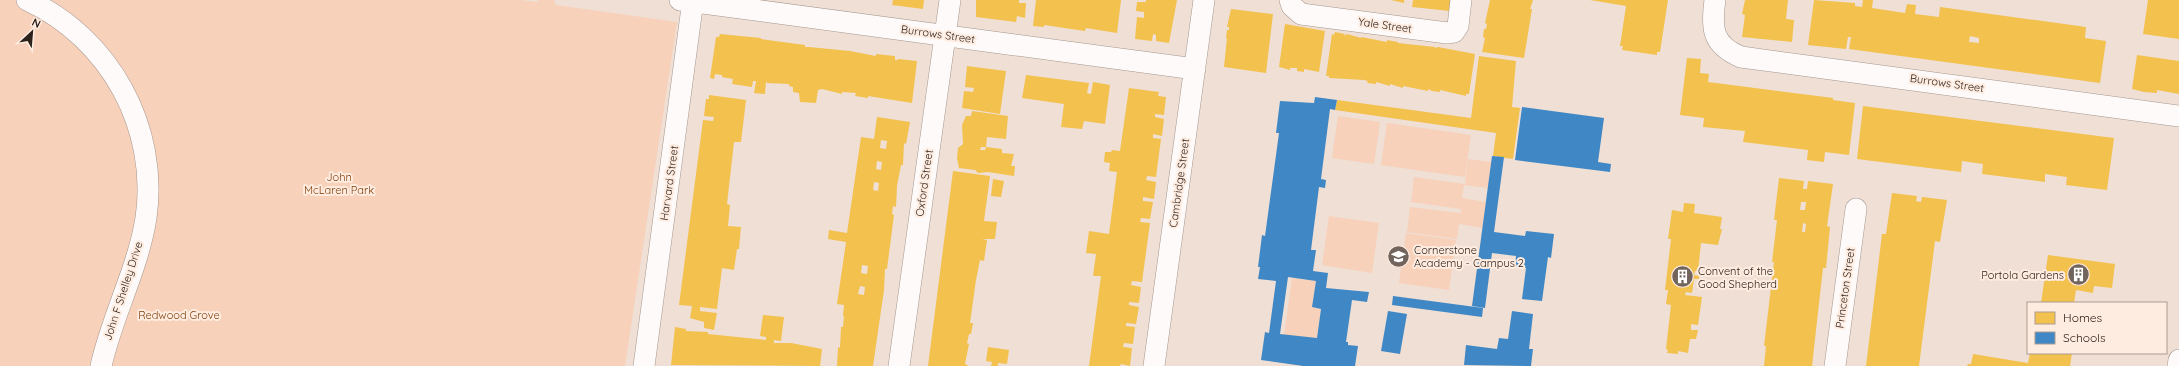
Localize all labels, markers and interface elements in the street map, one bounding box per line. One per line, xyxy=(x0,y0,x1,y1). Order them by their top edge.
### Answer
north arrow xyxy=(12,12,52,52)
street label: Yale Street xyxy=(1357,14,1413,36)
text: N xyxy=(30,15,43,31)
street label: Burrows Street xyxy=(900,22,976,46)
street label: Burrows Street xyxy=(1909,71,1985,95)
street label: Cambridge Street xyxy=(1166,137,1192,228)
street label: Harvard Street xyxy=(657,144,681,221)
street label: Oxford Street xyxy=(912,148,936,217)
park label: John McLaren Park xyxy=(304,170,374,197)
street label: John F Shelley Drive xyxy=(100,240,146,342)
school or university icon: Cornerstone Academy - Campus 2 xyxy=(1386,243,1412,269)
place label: Cornerstone Academy - Campus 2 xyxy=(1414,243,1524,270)
street label: Princeton Street xyxy=(1832,247,1858,329)
building icon: Portola Gardens xyxy=(2066,262,2092,288)
building icon: Convent of the Good Shepherd xyxy=(1670,264,1696,290)
place label: Convent of the Good Shepherd xyxy=(1698,264,1777,291)
place label: Portola Gardens xyxy=(1981,268,2064,282)
legend xyxy=(2027,302,2167,354)
park label: Redwood Grove xyxy=(138,308,220,322)
text: Homes xyxy=(2063,310,2103,325)
text: Schools xyxy=(2063,330,2106,345)

